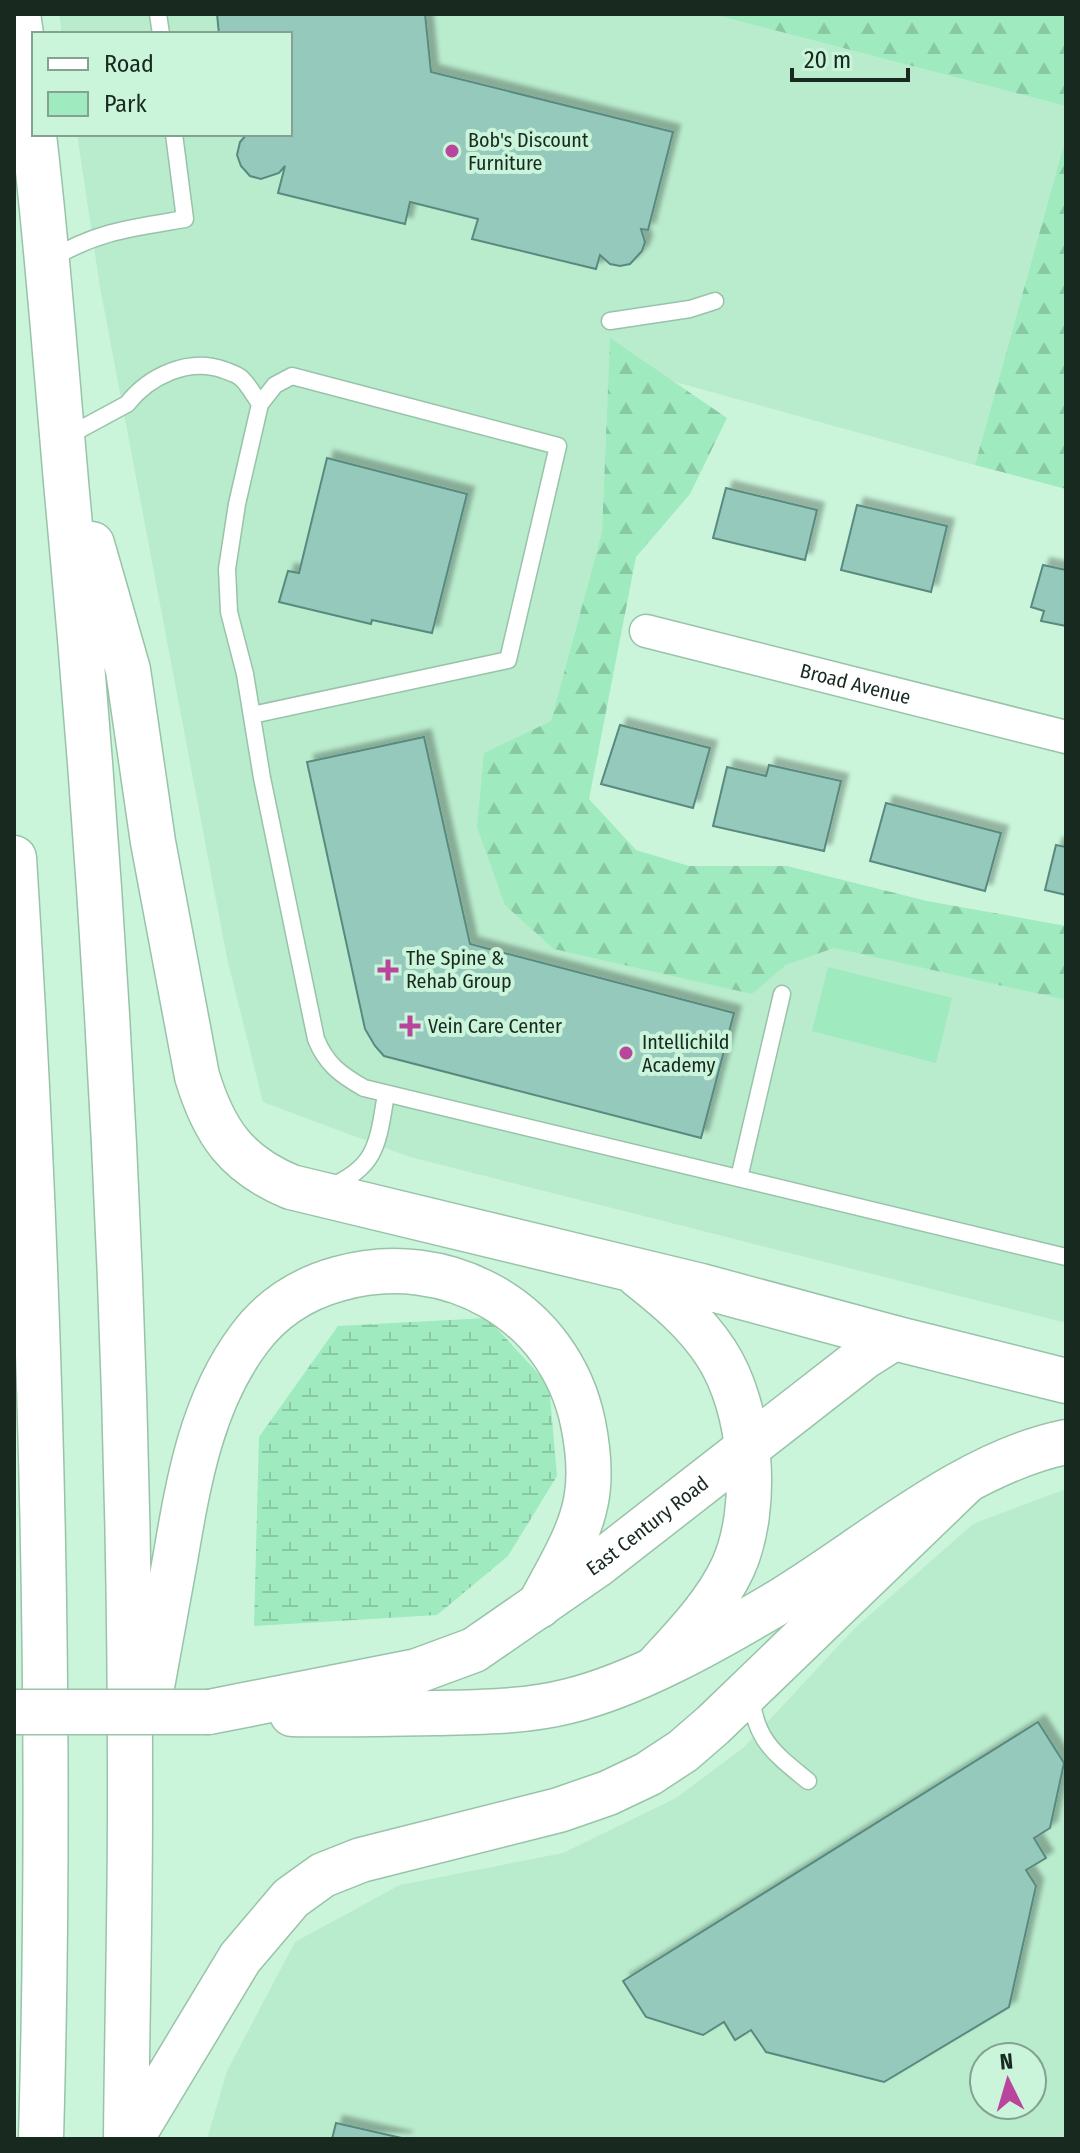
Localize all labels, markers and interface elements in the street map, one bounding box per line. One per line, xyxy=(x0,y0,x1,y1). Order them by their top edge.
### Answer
legend xyxy=(32,32,292,136)
scale bar xyxy=(792,32,908,82)
text: 20 m xyxy=(804,46,851,74)
text: Road xyxy=(104,50,154,78)
text: Park xyxy=(104,90,147,118)
place label: Bob's Discount Furniture xyxy=(468,128,589,175)
marker: Bob's Discount Furniture xyxy=(443,142,461,160)
street label: Broad Avenue xyxy=(798,658,913,709)
place label: The Spine & Rehab Group xyxy=(406,946,512,993)
marker: The Spine & Rehab Group xyxy=(377,959,399,981)
place label: Vein Care Center xyxy=(428,1014,562,1038)
marker: Vein Care Center xyxy=(399,1015,421,1037)
place label: Intellichild Academy xyxy=(642,1030,730,1077)
marker: Intellichild Academy xyxy=(617,1044,635,1062)
street label: East Century Road xyxy=(582,1471,713,1581)
north arrow xyxy=(968,2041,1048,2121)
text: N xyxy=(999,2048,1014,2076)

